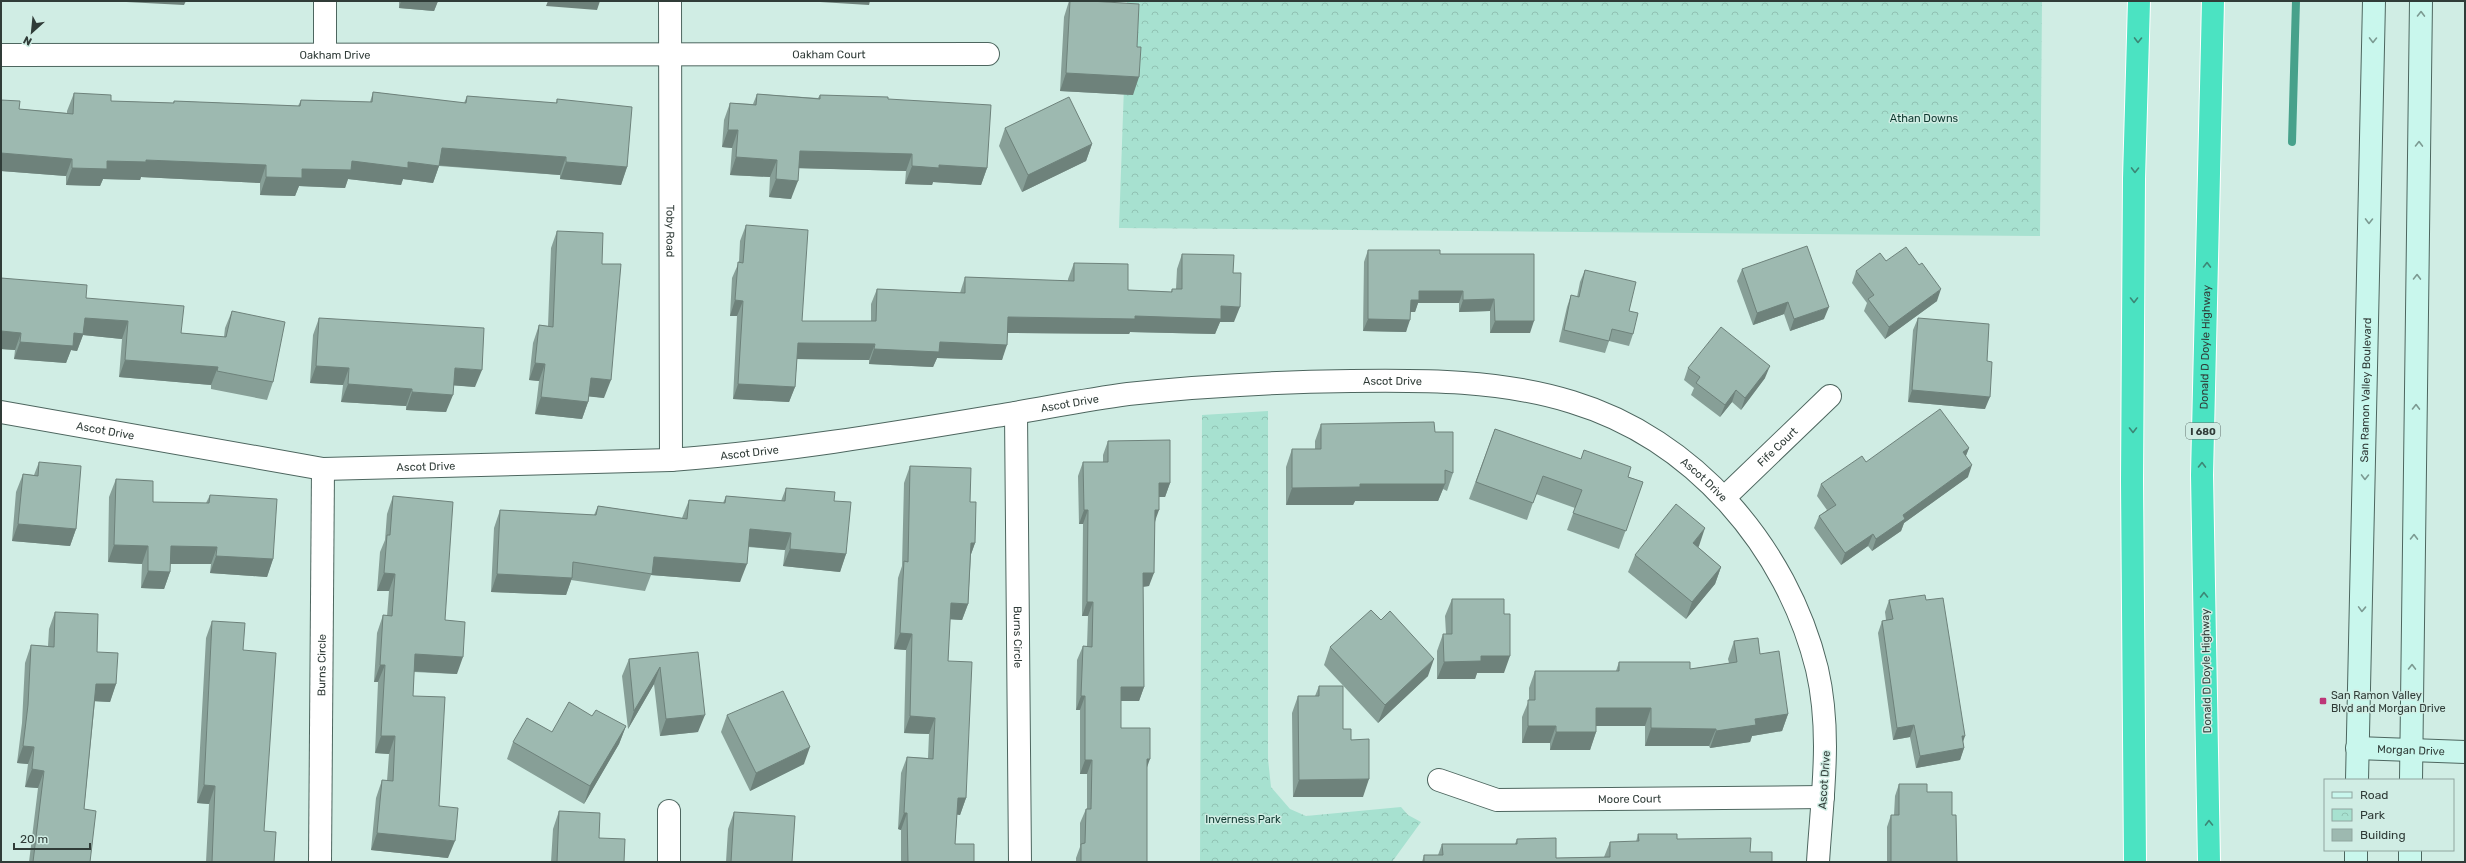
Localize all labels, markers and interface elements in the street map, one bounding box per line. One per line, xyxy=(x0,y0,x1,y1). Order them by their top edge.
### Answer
one-way arrow xyxy=(2417,11,2425,17)
north arrow xyxy=(12,12,52,52)
text: N xyxy=(21,33,34,48)
one-way arrow xyxy=(2133,37,2142,43)
one-way arrow xyxy=(2369,37,2377,43)
street label: Oakham Court xyxy=(792,48,866,61)
street label: Oakham Drive xyxy=(299,49,371,62)
park label: Athan Downs xyxy=(1890,112,1959,125)
one-way arrow xyxy=(2415,141,2423,147)
one-way arrow xyxy=(2130,167,2139,173)
street label: Toby Road xyxy=(663,205,677,257)
one-way arrow xyxy=(2365,218,2373,224)
one-way arrow xyxy=(2203,262,2211,268)
one-way arrow xyxy=(2413,274,2421,280)
street label: Donald D Doyle Highway xyxy=(2198,285,2213,410)
one-way arrow xyxy=(2130,297,2138,303)
street label: San Ramon Valley Boulevard xyxy=(2358,318,2374,463)
street label: Ascot Drive xyxy=(1363,375,1422,388)
street label: Ascot Drive xyxy=(1040,392,1100,415)
one-way arrow xyxy=(2412,404,2420,410)
street label: Ascot Drive xyxy=(75,419,135,443)
road number: I 680 xyxy=(2186,423,2220,439)
street label: Fife Court xyxy=(1755,424,1801,469)
one-way arrow xyxy=(2129,427,2137,433)
street label: Ascot Drive xyxy=(720,443,780,463)
street label: Ascot Drive xyxy=(1678,455,1730,505)
street label: Ascot Drive xyxy=(396,460,456,474)
one-way arrow xyxy=(2198,462,2207,468)
one-way arrow xyxy=(2361,474,2369,480)
one-way arrow xyxy=(2410,534,2419,540)
one-way arrow xyxy=(2200,592,2208,598)
street label: Burns Circle xyxy=(1011,606,1024,668)
one-way arrow xyxy=(2357,606,2366,612)
street label: Donald D Doyle Highway xyxy=(2199,609,2214,733)
street label: Burns Circle xyxy=(315,634,329,696)
one-way arrow xyxy=(2408,664,2416,670)
place label: San Ramon Valley Blvd and Morgan Drive xyxy=(2331,689,2446,715)
marker: San Ramon Valley Blvd and Morgan Drive xyxy=(2318,696,2328,706)
street label: Morgan Drive xyxy=(2377,743,2445,758)
street label: Ascot Drive xyxy=(1816,750,1833,810)
legend xyxy=(2324,779,2454,851)
text: Road xyxy=(2360,788,2388,802)
street label: Moore Court xyxy=(1598,792,1662,806)
text: Park xyxy=(2360,808,2386,822)
park label: Inverness Park xyxy=(1205,813,1281,826)
one-way arrow xyxy=(2204,820,2213,826)
scale bar xyxy=(14,825,90,851)
text: Building xyxy=(2360,828,2406,842)
text: 20 m xyxy=(20,832,48,846)

